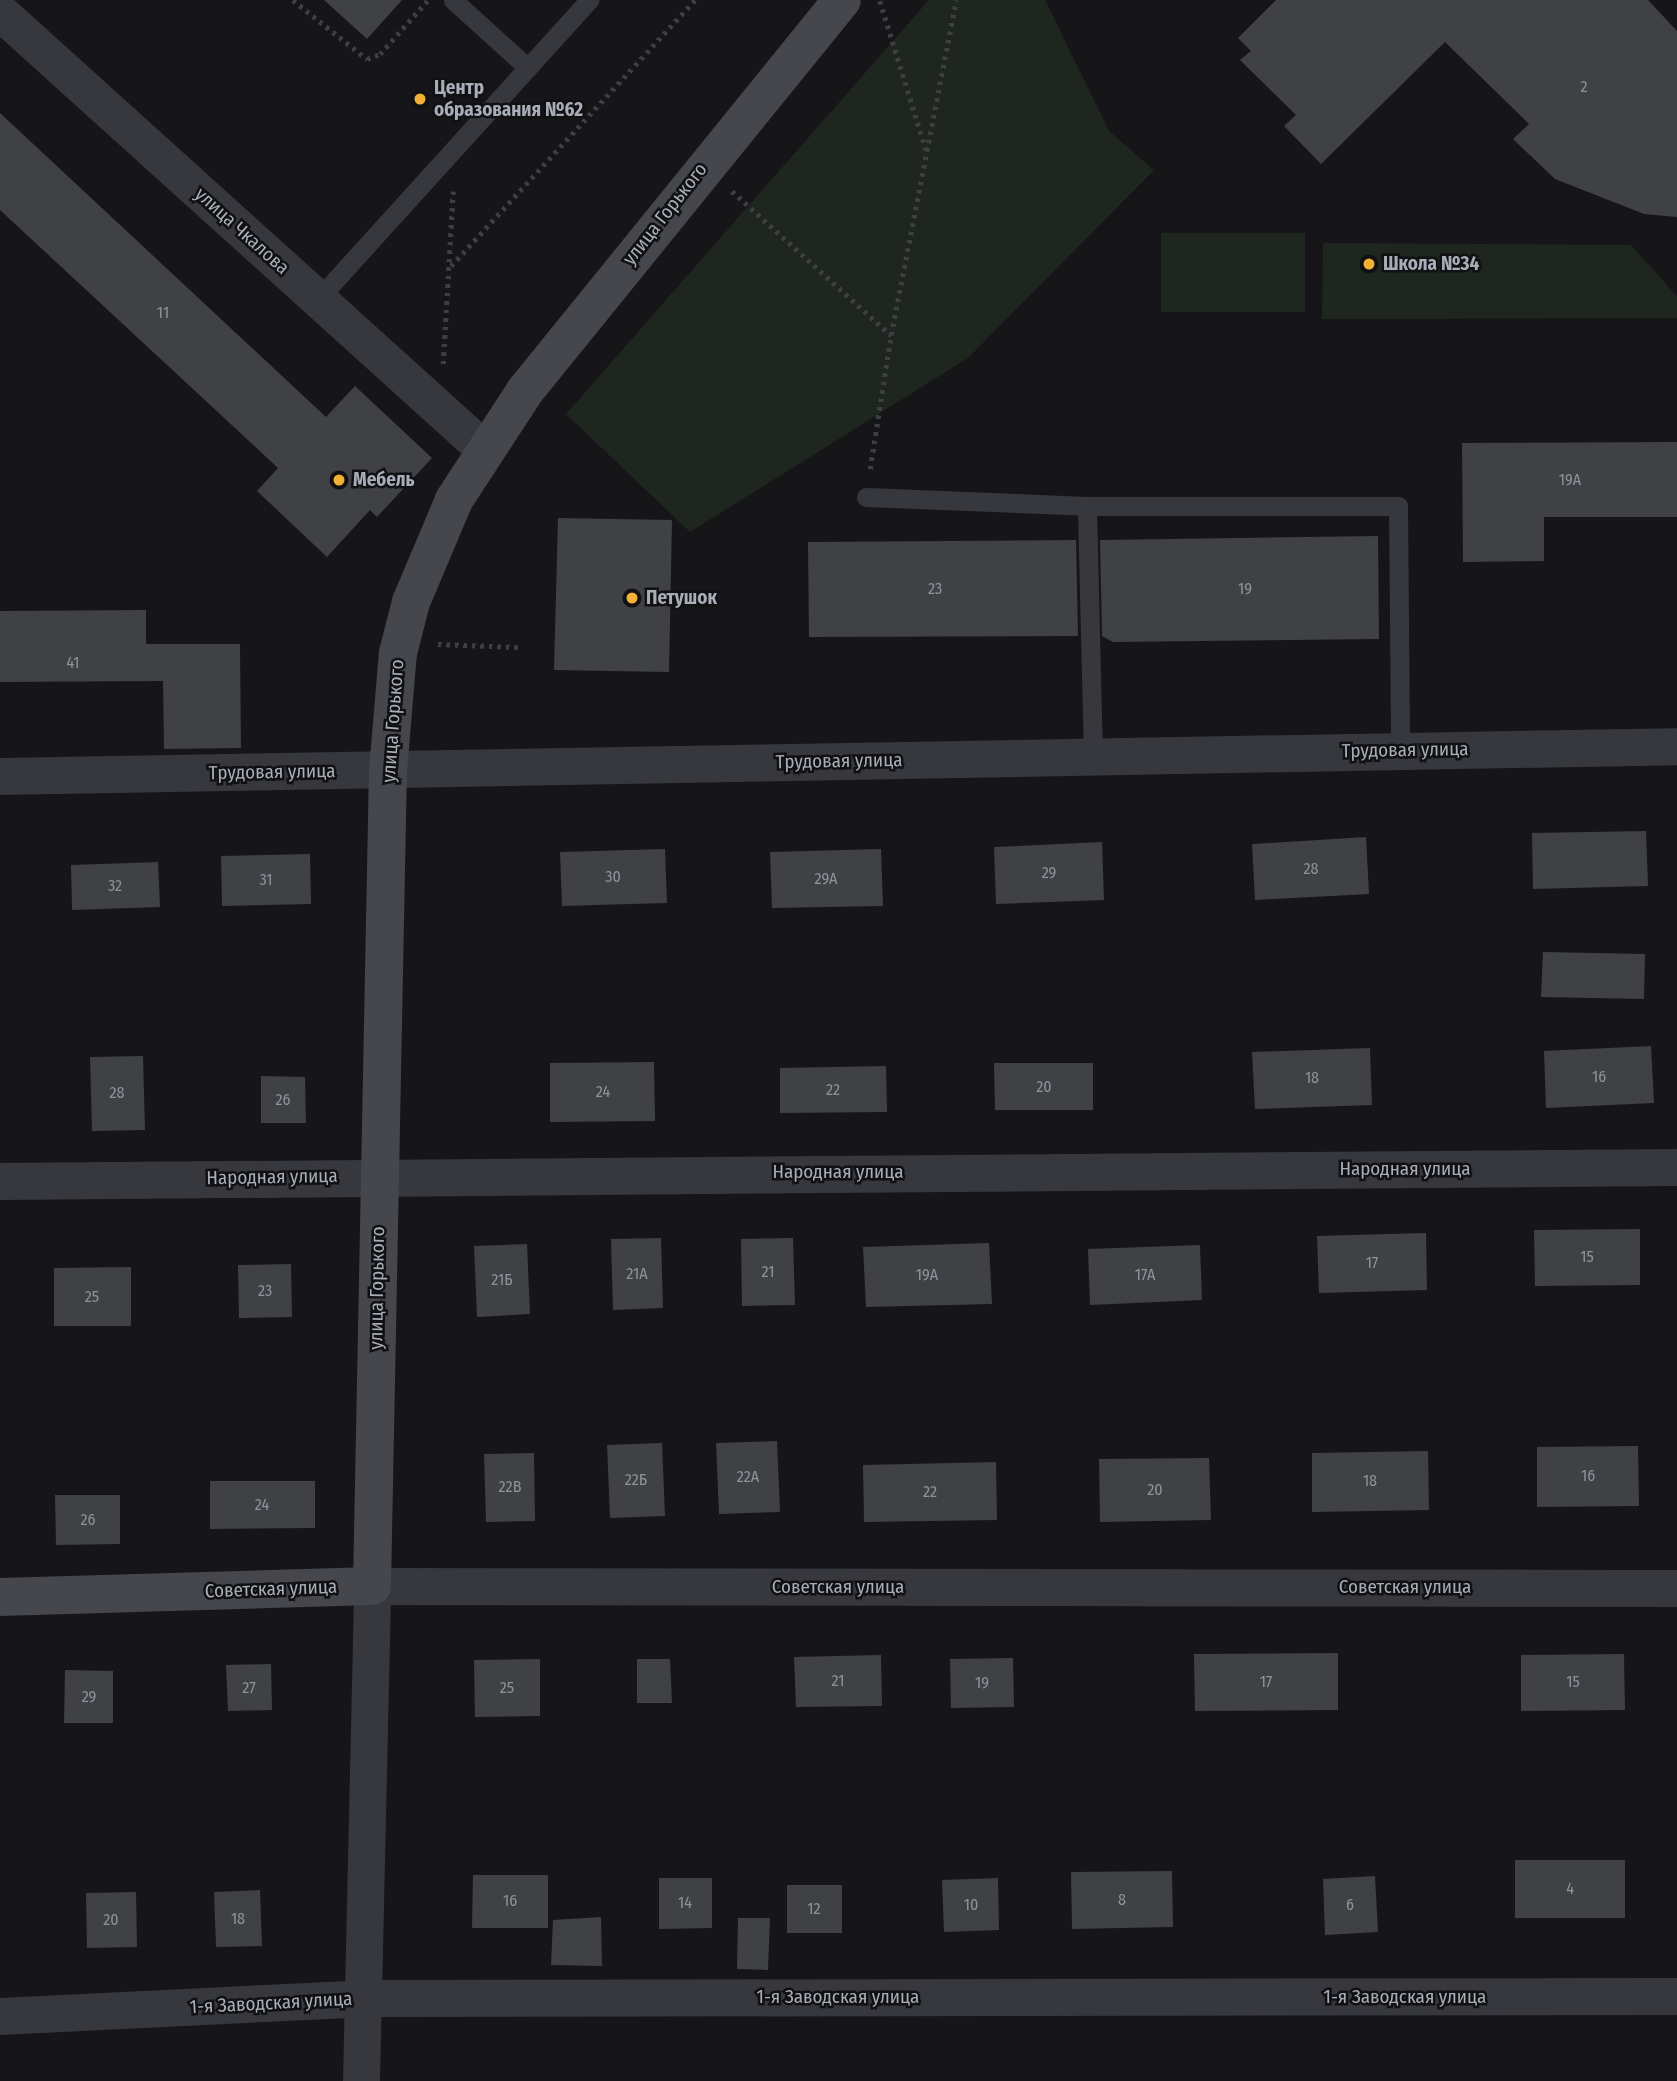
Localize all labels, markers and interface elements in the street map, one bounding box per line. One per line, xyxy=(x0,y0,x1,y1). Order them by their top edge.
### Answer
place label: Центр образования №62 xyxy=(434,77,583,121)
house number: 2 xyxy=(1580,77,1588,97)
marker: Центр образования №62 xyxy=(412,91,428,107)
street label: улица Горького xyxy=(618,158,712,270)
street label: улица Чкалова xyxy=(190,183,294,279)
place label: Школа №34 xyxy=(1383,253,1479,275)
marker: Школа №34 xyxy=(1361,256,1377,272)
house number: 11 xyxy=(157,303,169,323)
place label: Мебель xyxy=(353,469,415,491)
house number: 19А xyxy=(1559,470,1581,490)
marker: Мебель xyxy=(331,472,347,488)
house number: 23 xyxy=(928,579,942,599)
house number: 19 xyxy=(1238,579,1252,599)
place label: Петушок xyxy=(646,587,717,609)
marker: Петушок xyxy=(624,590,640,606)
house number: 41 xyxy=(66,653,80,673)
street label: улица Горького xyxy=(377,659,409,783)
street label: Трудовая улица xyxy=(1341,737,1469,763)
street label: Трудовая улица xyxy=(775,748,903,774)
street label: Трудовая улица xyxy=(208,759,336,785)
house number: 28 xyxy=(1303,859,1319,879)
house number: 29 xyxy=(1042,863,1056,883)
house number: 30 xyxy=(605,867,621,887)
house number: 29А xyxy=(815,869,837,889)
house number: 31 xyxy=(259,870,273,890)
house number: 32 xyxy=(108,876,122,896)
house number: 16 xyxy=(1592,1067,1606,1087)
house number: 18 xyxy=(1305,1068,1319,1088)
house number: 20 xyxy=(1036,1077,1052,1097)
house number: 22 xyxy=(826,1080,840,1100)
house number: 24 xyxy=(596,1082,610,1102)
house number: 28 xyxy=(109,1083,125,1103)
house number: 26 xyxy=(276,1090,290,1110)
street label: Народная улица xyxy=(1339,1158,1471,1180)
street label: Народная улица xyxy=(772,1161,904,1183)
street label: Народная улица xyxy=(206,1164,338,1190)
street label: улица Горького xyxy=(365,1226,389,1350)
house number: 15 xyxy=(1580,1247,1594,1267)
house number: 17 xyxy=(1366,1253,1378,1273)
house number: 21 xyxy=(762,1262,774,1282)
house number: 21А xyxy=(626,1264,648,1284)
house number: 19А xyxy=(916,1265,938,1285)
house number: 17А xyxy=(1135,1265,1155,1285)
house number: 21Б xyxy=(491,1270,513,1290)
house number: 23 xyxy=(258,1281,272,1301)
house number: 25 xyxy=(85,1287,99,1307)
house number: 16 xyxy=(1581,1466,1595,1486)
house number: 22А xyxy=(737,1467,759,1487)
house number: 22Б xyxy=(625,1470,647,1490)
house number: 18 xyxy=(1363,1471,1377,1491)
house number: 22В xyxy=(499,1477,521,1497)
house number: 20 xyxy=(1147,1480,1163,1500)
house number: 22 xyxy=(923,1482,937,1502)
house number: 24 xyxy=(255,1495,269,1515)
house number: 26 xyxy=(81,1510,95,1530)
street label: Советская улица xyxy=(204,1575,338,1603)
street label: Советская улица xyxy=(772,1576,904,1598)
street label: Советская улица xyxy=(1339,1576,1471,1598)
house number: 21 xyxy=(832,1671,844,1691)
house number: 17 xyxy=(1260,1672,1272,1692)
house number: 15 xyxy=(1566,1672,1580,1692)
house number: 19 xyxy=(975,1673,989,1693)
house number: 27 xyxy=(242,1678,256,1698)
house number: 25 xyxy=(500,1678,514,1698)
house number: 29 xyxy=(82,1687,96,1707)
house number: 4 xyxy=(1566,1879,1574,1899)
house number: 8 xyxy=(1118,1890,1126,1910)
house number: 16 xyxy=(503,1891,517,1911)
house number: 14 xyxy=(678,1893,692,1913)
house number: 10 xyxy=(964,1895,978,1915)
house number: 6 xyxy=(1346,1895,1354,1915)
house number: 12 xyxy=(807,1899,821,1919)
house number: 18 xyxy=(231,1909,245,1929)
house number: 20 xyxy=(103,1910,119,1930)
street label: 1-я Заводская улица xyxy=(757,1986,919,2008)
street label: 1-я Заводская улица xyxy=(1324,1986,1486,2008)
street label: 1-я Заводская улица xyxy=(189,1987,353,2019)

